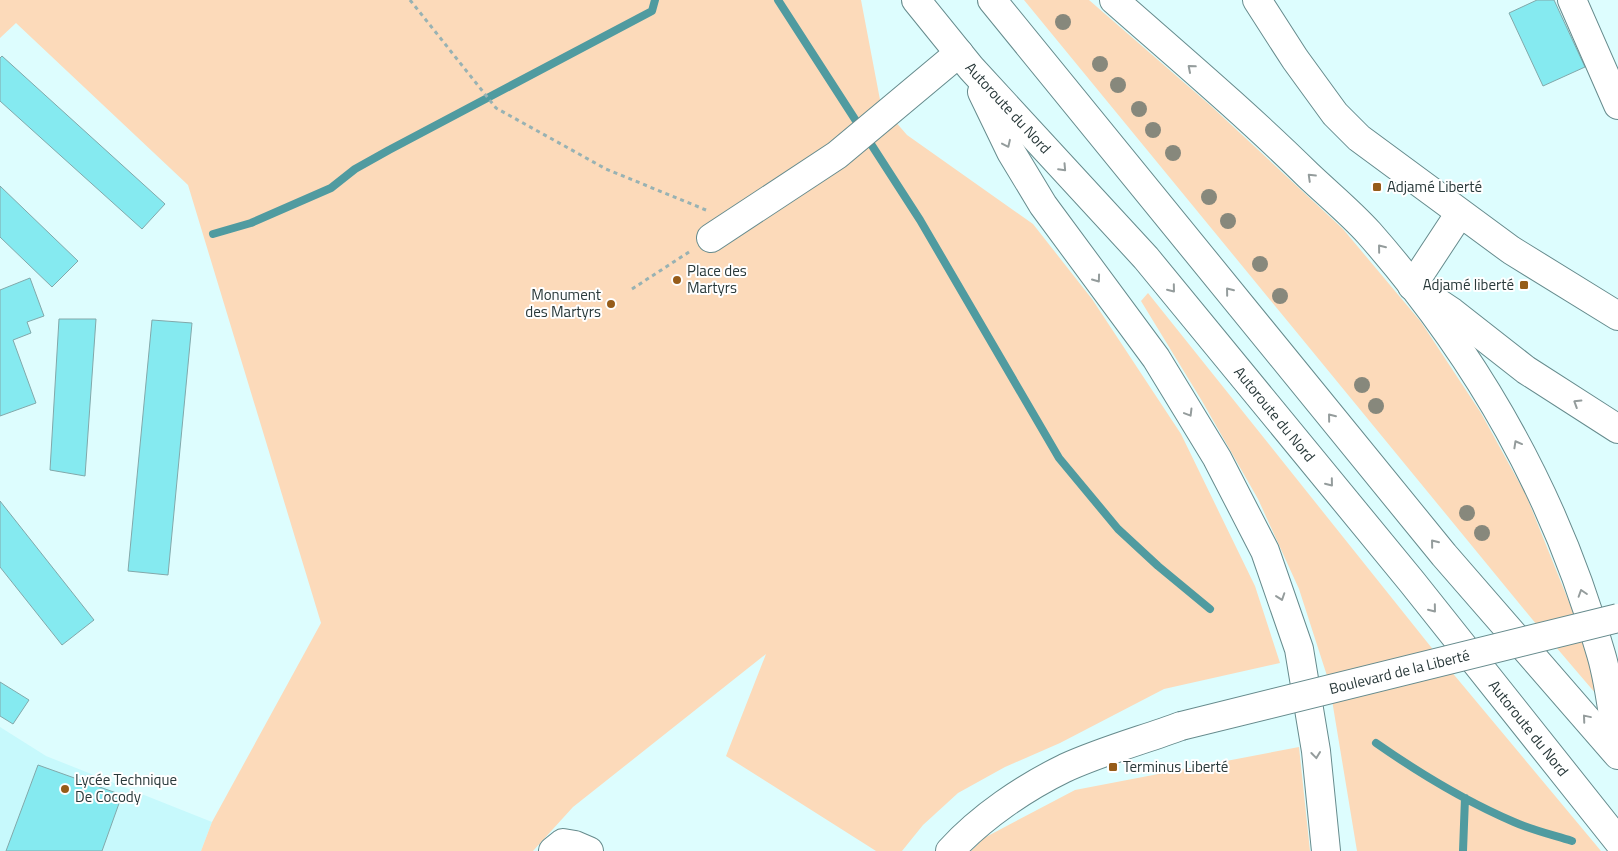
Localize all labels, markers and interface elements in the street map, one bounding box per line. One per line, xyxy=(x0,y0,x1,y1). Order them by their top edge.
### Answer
street label: Autoroute du Nord xyxy=(960,57,1057,159)
one-way arrow xyxy=(1188,64,1197,73)
one-way arrow xyxy=(1001,139,1011,148)
one-way arrow xyxy=(1057,163,1066,172)
one-way arrow xyxy=(1308,174,1317,183)
place label: Adjamé Liberté xyxy=(1387,175,1482,198)
marker: Adjamé Liberté xyxy=(1371,181,1383,193)
one-way arrow xyxy=(1378,245,1387,254)
place label: Place des Martyrs xyxy=(687,259,747,299)
one-way arrow xyxy=(1091,273,1100,283)
place label: Adjamé liberté xyxy=(1423,273,1514,296)
marker: Place des Martyrs xyxy=(671,274,683,286)
marker: Adjamé liberté xyxy=(1518,279,1530,291)
place label: Monument des Martyrs xyxy=(525,283,602,323)
one-way arrow xyxy=(1166,284,1175,293)
one-way arrow xyxy=(1226,288,1234,297)
marker: Monument des Martyrs xyxy=(605,298,617,310)
street label: Autoroute du Nord xyxy=(1229,361,1321,467)
one-way arrow xyxy=(1573,399,1582,409)
one-way arrow xyxy=(1182,407,1192,416)
one-way arrow xyxy=(1329,414,1337,423)
one-way arrow xyxy=(1514,440,1524,449)
one-way arrow xyxy=(1325,477,1334,486)
one-way arrow xyxy=(1431,540,1439,549)
one-way arrow xyxy=(1578,589,1588,598)
one-way arrow xyxy=(1275,592,1285,601)
one-way arrow xyxy=(1427,603,1436,612)
street label: Boulevard de la Liberté xyxy=(1327,643,1472,700)
street label: Autoroute du Nord xyxy=(1483,675,1574,781)
one-way arrow xyxy=(1584,715,1592,724)
one-way arrow xyxy=(1310,751,1321,759)
place label: Terminus Liberté xyxy=(1123,755,1228,778)
marker: Terminus Liberté xyxy=(1107,761,1119,773)
place label: Lycée Technique De Cocody xyxy=(75,768,177,808)
marker: Lycée Technique De Cocody xyxy=(59,783,71,795)

